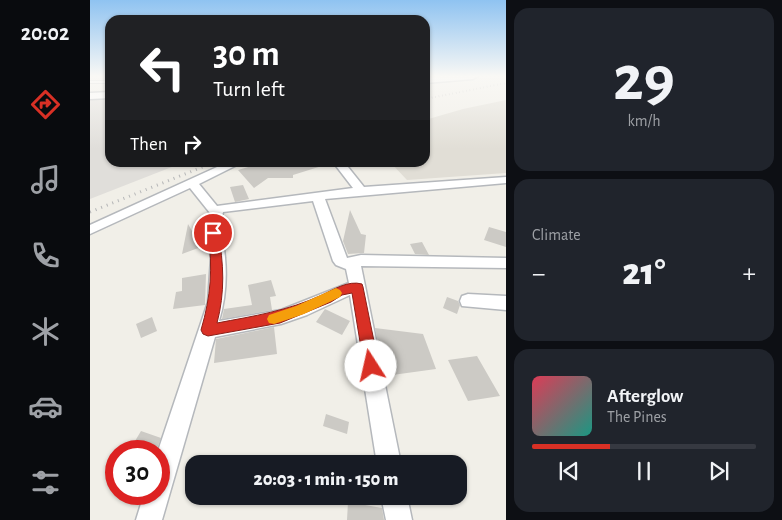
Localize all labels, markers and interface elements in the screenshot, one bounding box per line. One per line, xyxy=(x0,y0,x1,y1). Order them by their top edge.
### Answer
text: 20:02 xyxy=(21,22,69,44)
icon: left xyxy=(130,35,195,100)
text: 30 m xyxy=(213,37,280,72)
text: 29 xyxy=(613,47,675,112)
text: Turn left xyxy=(213,78,285,100)
icon: directions xyxy=(28,87,63,122)
text: km/h xyxy=(627,113,661,129)
icon: right xyxy=(178,130,206,158)
text: Then xyxy=(130,135,168,154)
icon: music xyxy=(28,162,63,197)
pin xyxy=(192,212,234,254)
icon: arrive xyxy=(199,219,227,247)
text: Climate xyxy=(532,227,581,243)
icon: phone xyxy=(28,238,63,273)
text: 21° xyxy=(622,254,666,292)
text: − xyxy=(532,260,545,288)
text: + xyxy=(743,260,756,288)
icon: climate xyxy=(28,314,63,349)
position arrow xyxy=(344,339,396,391)
text: Afterglow xyxy=(607,387,683,406)
icon: car xyxy=(28,389,63,424)
text: The Pines xyxy=(607,409,667,425)
speed limit sign: 30 xyxy=(105,440,170,505)
icon: previous xyxy=(555,457,583,485)
icon: pause xyxy=(630,457,658,485)
icon: next xyxy=(705,457,733,485)
icon: filters xyxy=(28,465,63,500)
text: 20:03 · 1 min · 150 m xyxy=(254,470,398,489)

